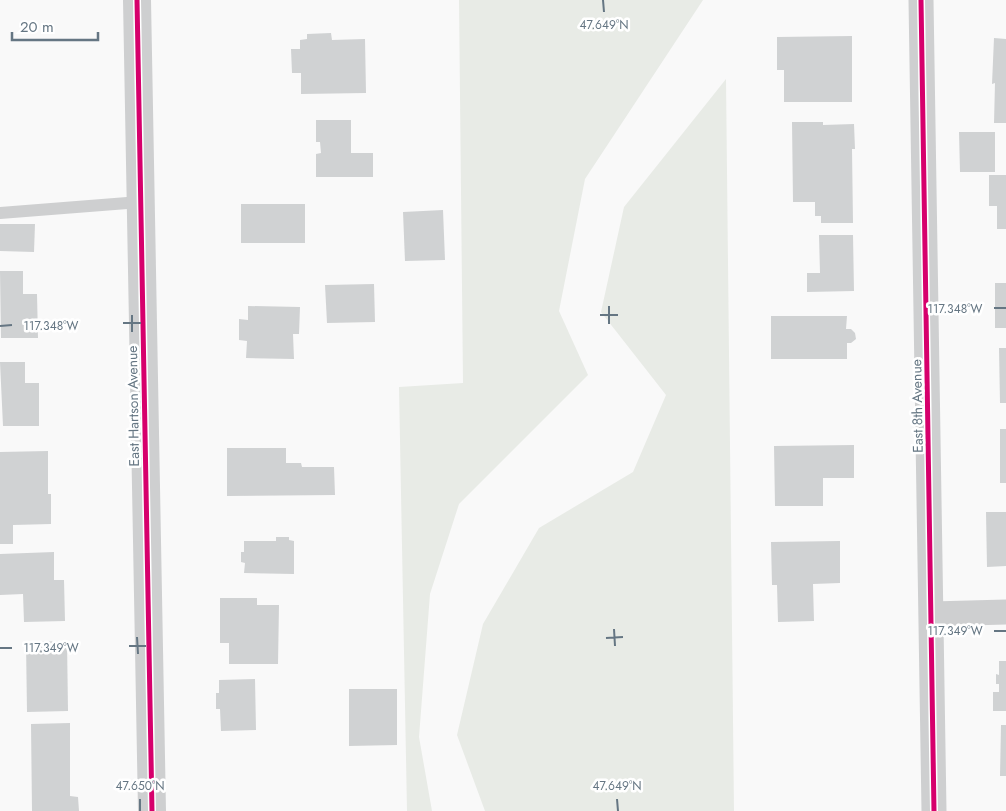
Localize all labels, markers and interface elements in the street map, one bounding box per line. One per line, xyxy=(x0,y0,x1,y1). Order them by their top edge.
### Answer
scale bar xyxy=(12,10,99,42)
text: 20 m xyxy=(20,16,54,38)
text: 47.649°N xyxy=(579,16,629,34)
text: 117.348°W xyxy=(928,300,983,318)
text: 117.348°W xyxy=(24,317,79,335)
street label: East Hartson Avenue xyxy=(122,345,144,467)
street label: East 8th Avenue xyxy=(906,359,928,453)
text: 117.349°W xyxy=(927,622,983,640)
text: 117.349°W xyxy=(23,639,79,657)
text: 47.650°N xyxy=(115,777,165,795)
text: 47.649°N xyxy=(592,777,642,795)

